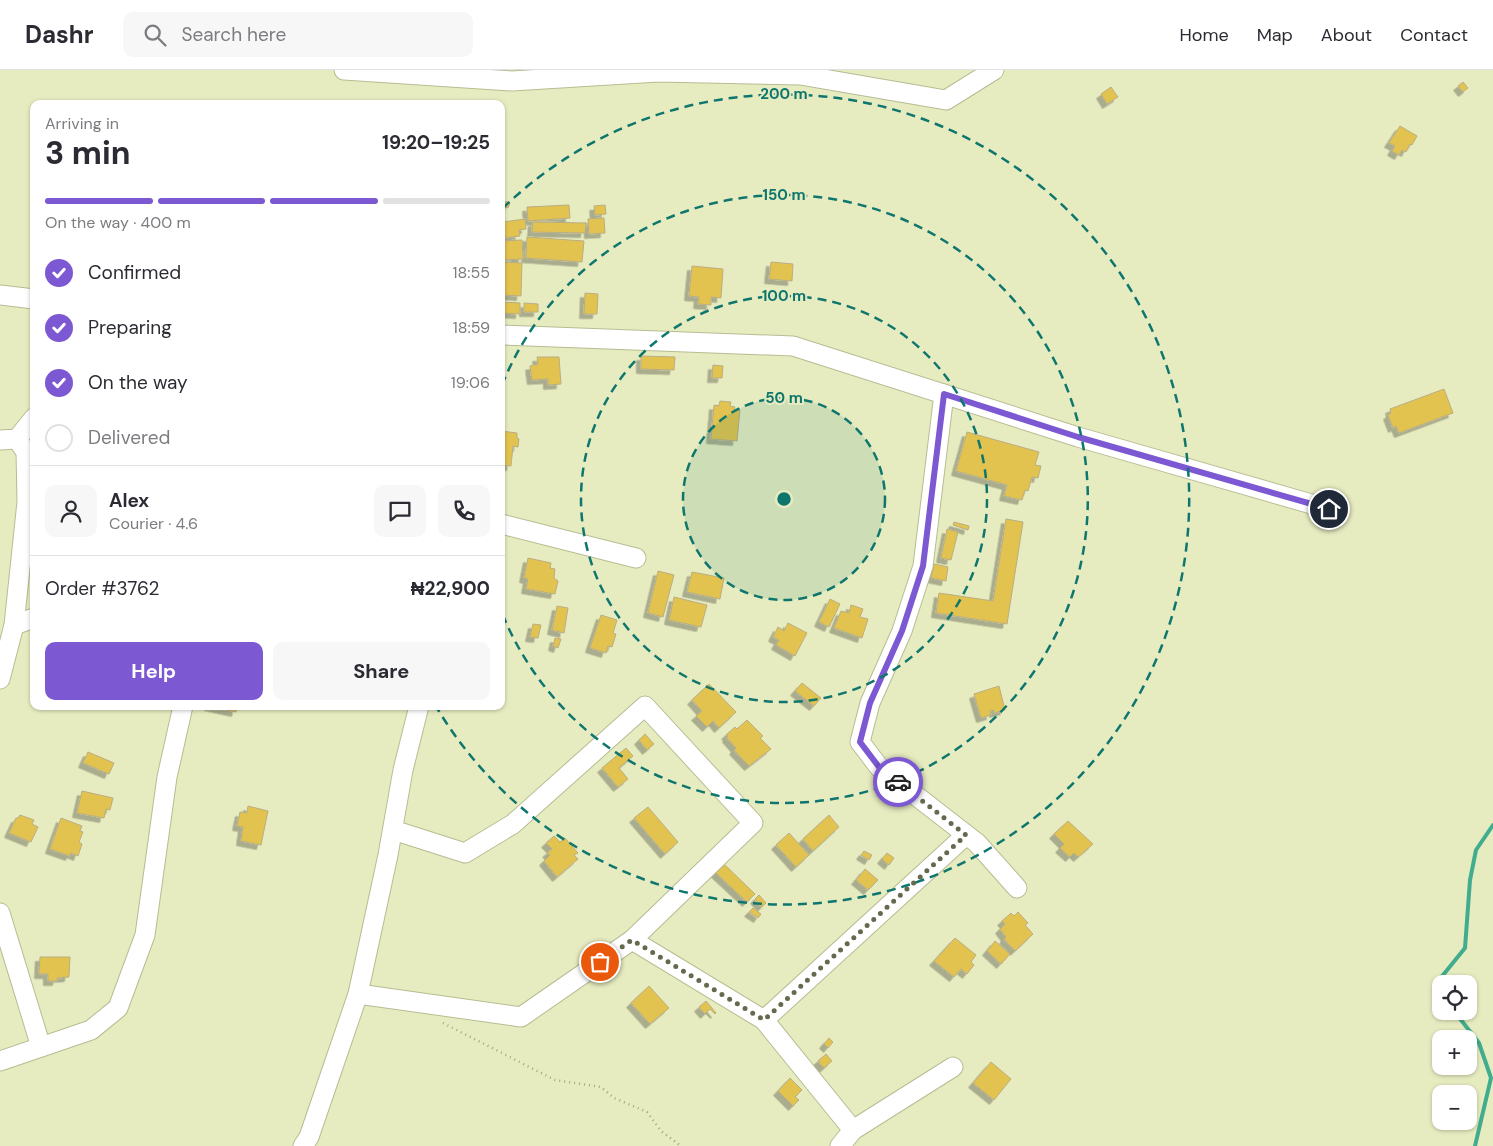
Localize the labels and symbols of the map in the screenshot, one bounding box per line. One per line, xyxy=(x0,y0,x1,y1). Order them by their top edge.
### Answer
text: 200 m xyxy=(760,84,808,104)
text: 150 m xyxy=(763,185,806,205)
text: 100 m xyxy=(762,286,806,306)
text: 50 m xyxy=(765,388,803,408)
pin xyxy=(1308,488,1350,530)
centre of rings xyxy=(775,490,793,508)
courier xyxy=(873,757,923,807)
pin xyxy=(579,941,621,983)

